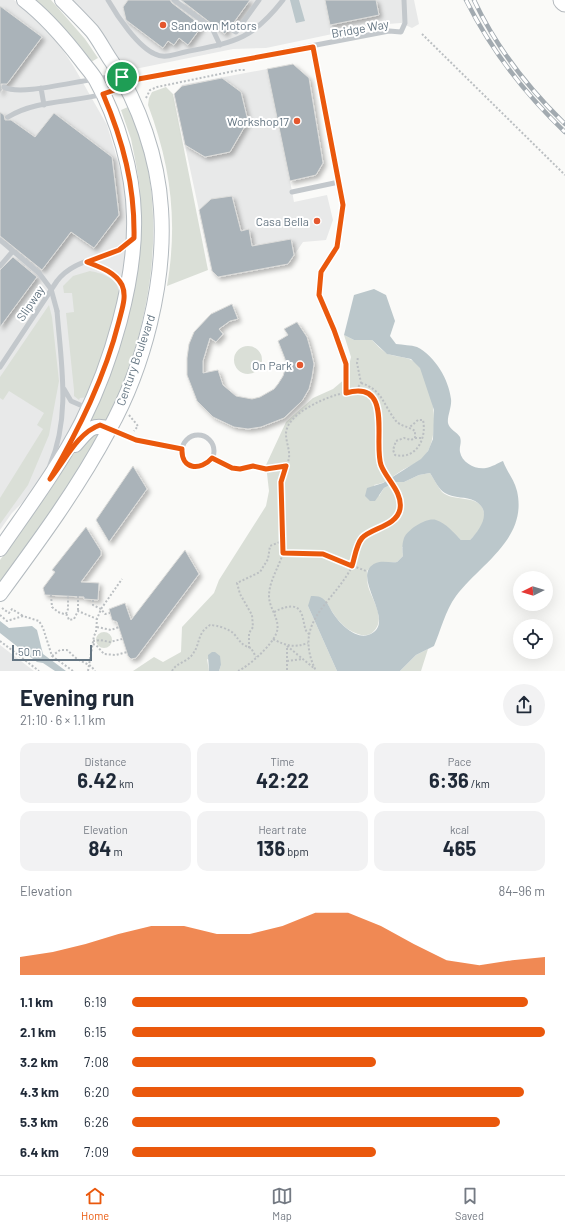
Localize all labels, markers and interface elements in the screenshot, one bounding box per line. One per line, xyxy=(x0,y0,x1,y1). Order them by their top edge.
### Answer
street label: Bridge Way xyxy=(330,16,390,40)
place label: Sandown Motors xyxy=(171,18,257,32)
marker: Sandown Motors xyxy=(158,20,168,30)
pin xyxy=(105,60,139,94)
icon: arrive xyxy=(111,66,133,88)
place label: Workshop17 xyxy=(227,114,289,128)
marker: Workshop17 xyxy=(292,116,302,126)
place label: Casa Bella xyxy=(256,214,309,228)
marker: Casa Bella xyxy=(312,216,322,226)
street label: Slipway xyxy=(13,282,47,323)
street label: Century Boulevard xyxy=(113,313,157,407)
place label: On Park xyxy=(252,358,292,372)
marker: On Park xyxy=(295,360,305,370)
north arrow xyxy=(513,571,553,611)
map controls xyxy=(513,571,553,659)
button: locate xyxy=(513,619,553,659)
scale bar xyxy=(12,643,92,662)
text: 50 m xyxy=(18,645,41,658)
text: Evening run xyxy=(20,684,134,710)
button: share xyxy=(503,684,545,726)
text: 21:10 · 6 × 1.1 km xyxy=(20,712,106,728)
text: Distance xyxy=(85,755,126,768)
text: Time xyxy=(271,755,294,768)
text: Pace xyxy=(448,755,471,768)
text: 6.42 xyxy=(77,768,117,792)
text: 42:22 xyxy=(256,768,309,792)
text: 6:36 xyxy=(429,768,469,792)
text: km xyxy=(117,777,134,790)
text: /km xyxy=(469,777,490,790)
text: Elevation xyxy=(83,823,128,836)
text: Heart rate xyxy=(258,823,307,836)
text: kcal xyxy=(450,823,469,836)
text: 84 xyxy=(88,836,111,860)
text: 136 xyxy=(257,836,285,860)
text: 465 xyxy=(443,836,476,860)
text: m xyxy=(111,845,123,858)
text: bpm xyxy=(285,845,309,858)
text: Elevation xyxy=(20,883,72,899)
text: 84–96 m xyxy=(498,883,545,899)
text: 1.1 km xyxy=(20,994,53,1010)
text: 6:19 xyxy=(84,994,106,1010)
text: 2.1 km xyxy=(20,1024,56,1040)
text: 6:15 xyxy=(84,1024,106,1040)
text: 3.2 km xyxy=(20,1054,58,1070)
text: 7:08 xyxy=(84,1054,109,1070)
text: 4.3 km xyxy=(20,1084,59,1100)
text: 6:20 xyxy=(84,1084,109,1100)
text: 5.3 km xyxy=(20,1114,58,1130)
text: 6:26 xyxy=(84,1114,109,1130)
text: 6.4 km xyxy=(20,1144,59,1160)
text: 7:09 xyxy=(84,1144,109,1160)
tab: Home xyxy=(81,1185,109,1222)
tab: Map xyxy=(271,1185,293,1222)
tab: Saved xyxy=(455,1185,484,1222)

